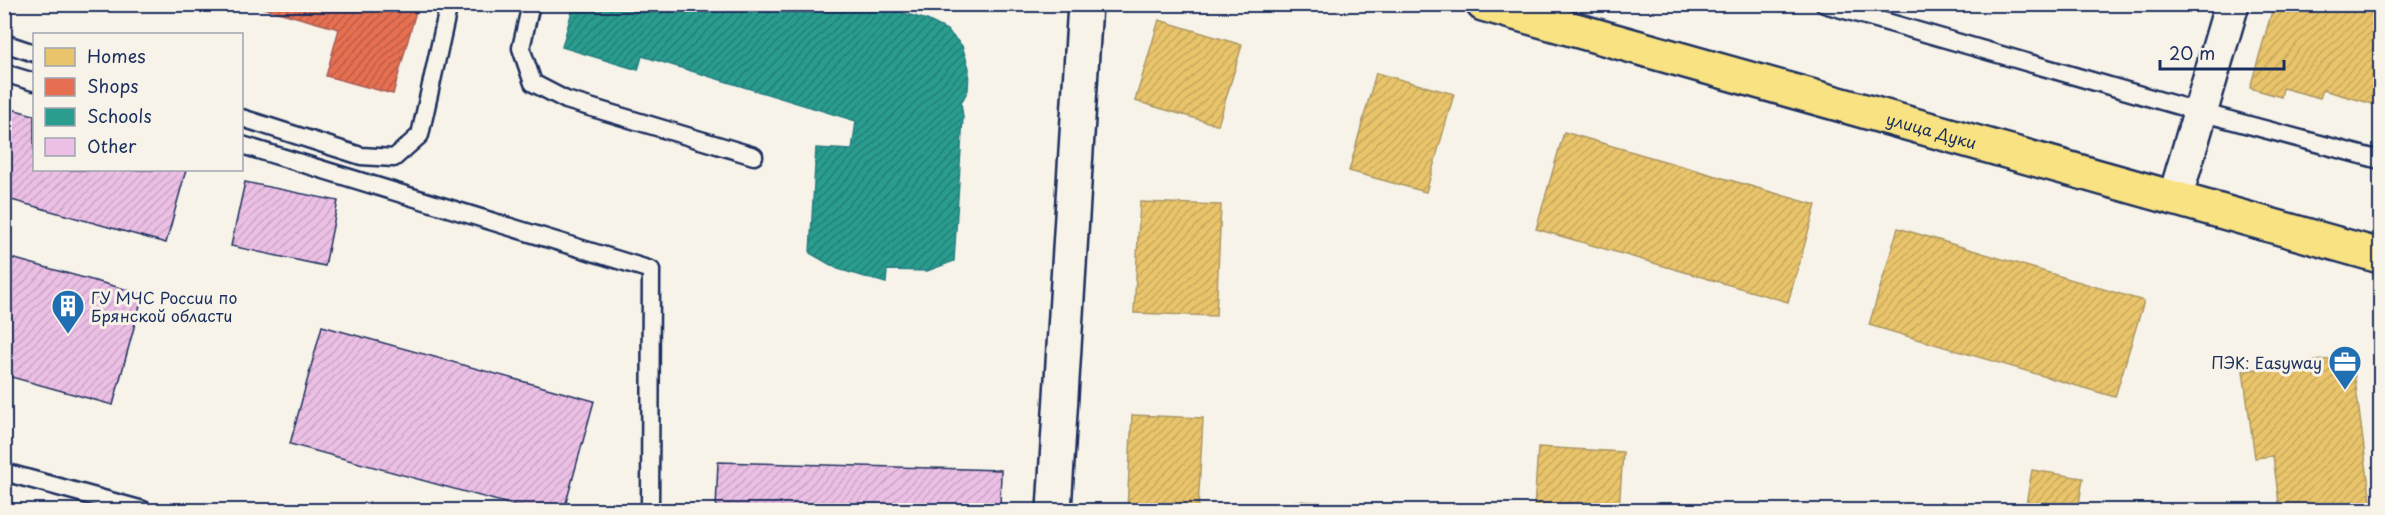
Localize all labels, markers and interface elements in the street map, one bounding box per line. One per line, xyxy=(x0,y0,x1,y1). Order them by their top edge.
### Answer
legend xyxy=(33,33,243,171)
scale bar xyxy=(2160,33,2284,71)
text: 20 m xyxy=(2169,39,2215,66)
text: Homes xyxy=(87,42,145,69)
text: Shops xyxy=(87,72,138,99)
text: Schools xyxy=(87,102,152,129)
street label: улица Дуки xyxy=(1884,106,1980,154)
text: Other xyxy=(87,132,137,159)
place label: ГУ МЧС России по Брянской области xyxy=(91,285,237,327)
building icon: ГУ МЧС России по Брянской области xyxy=(50,288,86,335)
office icon: ПЭК: Easyway xyxy=(2327,344,2363,391)
place label: ПЭК: Easyway xyxy=(2211,350,2322,374)

